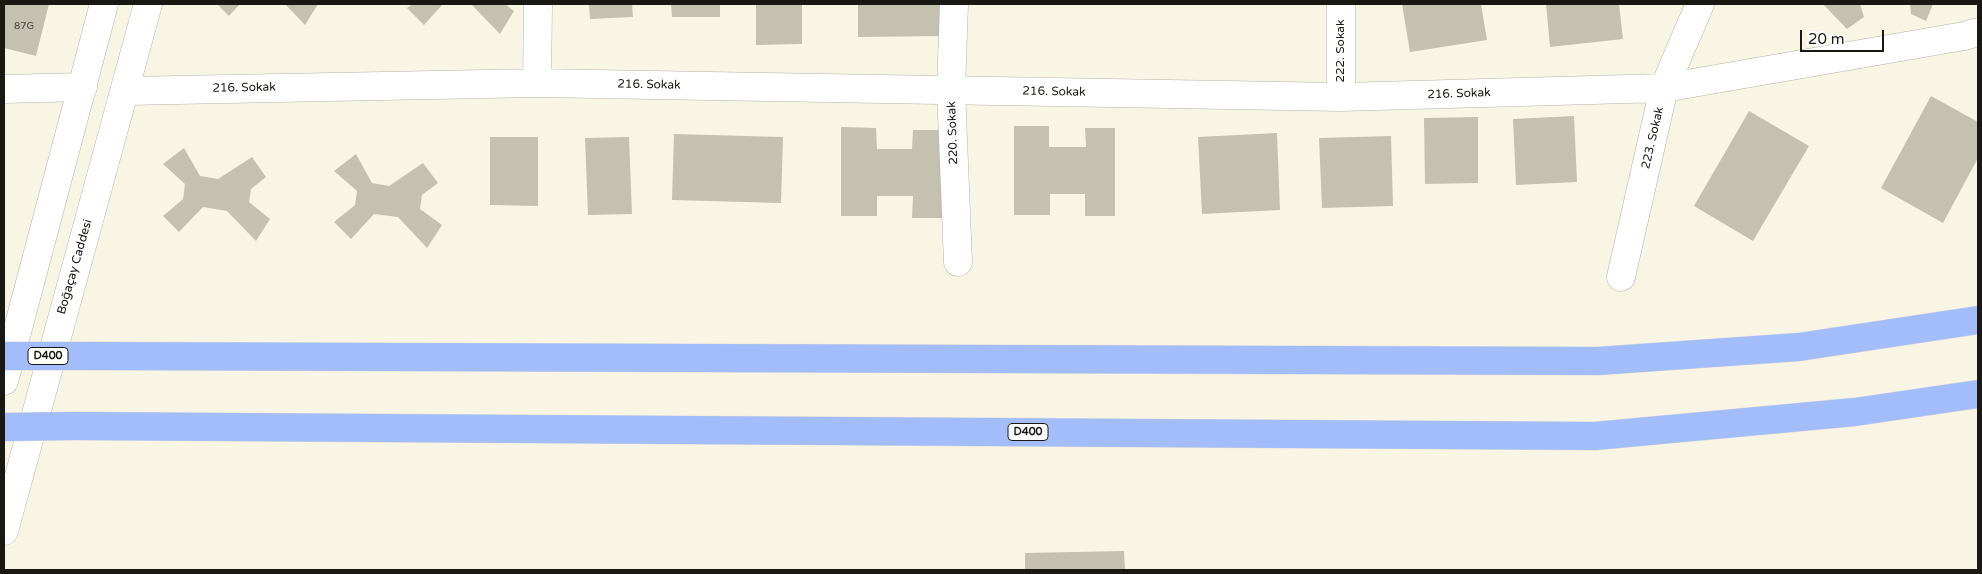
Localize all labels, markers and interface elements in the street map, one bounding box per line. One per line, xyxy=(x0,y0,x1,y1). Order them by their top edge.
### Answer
street label: 222. Sokak xyxy=(1334,19,1348,83)
house number: 87G xyxy=(14,20,34,32)
scale bar xyxy=(1802,20,1886,52)
text: 20 m xyxy=(1808,30,1845,48)
street label: 216. Sokak xyxy=(617,77,681,93)
street label: 216. Sokak xyxy=(212,80,276,96)
street label: 216. Sokak xyxy=(1022,84,1086,100)
street label: 216. Sokak xyxy=(1427,86,1491,102)
street label: 220. Sokak xyxy=(945,101,961,165)
street label: 223. Sokak xyxy=(1639,106,1667,170)
street label: Boğaçay Caddesi xyxy=(55,218,95,316)
road number: D400 xyxy=(28,348,68,364)
road number: D400 xyxy=(1008,424,1048,441)

